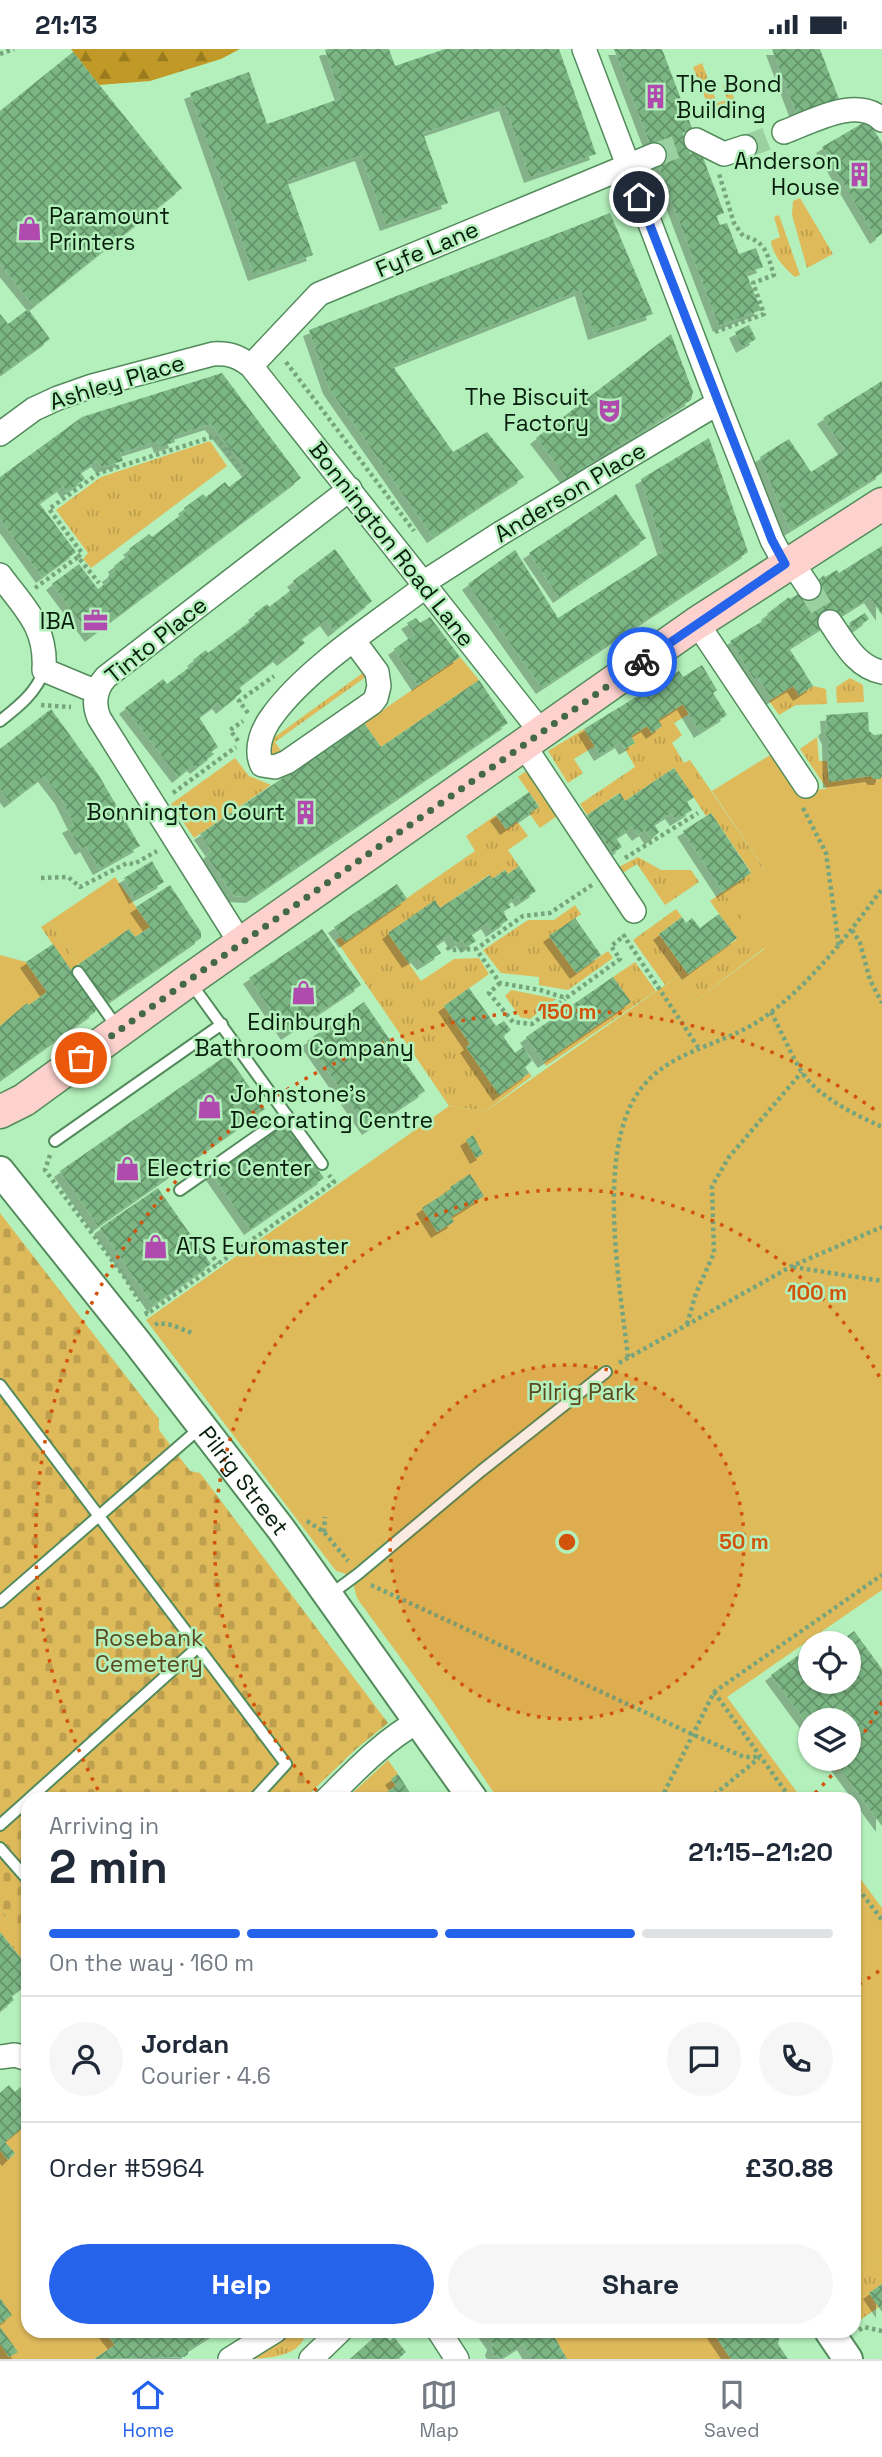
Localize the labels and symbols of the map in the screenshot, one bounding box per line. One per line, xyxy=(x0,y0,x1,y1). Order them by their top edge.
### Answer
place label: The Bond Building xyxy=(676,69,781,125)
building icon: The Bond Building xyxy=(642,83,670,111)
place label: Anderson House xyxy=(734,146,840,202)
building icon: Anderson House xyxy=(846,160,874,188)
pin xyxy=(609,167,669,227)
place label: Paramount Printers xyxy=(49,201,170,257)
street label: Fyfe Lane xyxy=(371,214,483,284)
shop icon: Paramount Printers xyxy=(15,215,43,243)
street label: Ashley Place xyxy=(46,347,188,417)
place label: The Biscuit Factory xyxy=(465,382,589,438)
theatre icon: The Biscuit Factory xyxy=(595,396,623,424)
street label: Bonnington Road Lane xyxy=(302,435,482,653)
street label: Anderson Place xyxy=(489,435,651,549)
street label: Tinto Place xyxy=(99,590,213,690)
place label: IBA xyxy=(40,606,75,636)
office icon: IBA xyxy=(81,607,109,635)
courier xyxy=(607,627,677,697)
place label: Bonnington Court xyxy=(86,797,285,827)
building icon: Bonnington Court xyxy=(291,798,319,826)
shop icon: Edinburgh Bathroom Company xyxy=(290,978,318,1006)
text: 150 m xyxy=(538,998,596,1025)
place label: Edinburgh Bathroom Company xyxy=(194,1007,414,1063)
pin xyxy=(51,1028,111,1088)
place label: Johnstone's Decorating Centre xyxy=(230,1079,433,1135)
shop icon: Johnstone's Decorating Centre xyxy=(196,1093,224,1121)
place label: Electric Center xyxy=(147,1153,312,1183)
shop icon: Electric Center xyxy=(113,1154,141,1182)
place label: ATS Euromaster xyxy=(176,1231,349,1261)
shop icon: ATS Euromaster xyxy=(142,1232,170,1260)
text: 100 m xyxy=(787,1279,847,1306)
park label: Pilrig Park xyxy=(528,1377,636,1407)
street label: Pilrig Street xyxy=(192,1420,295,1541)
text: 50 m xyxy=(719,1528,769,1555)
centre of rings xyxy=(555,1530,579,1554)
park label: Rosebank Cemetery xyxy=(95,1623,203,1679)

